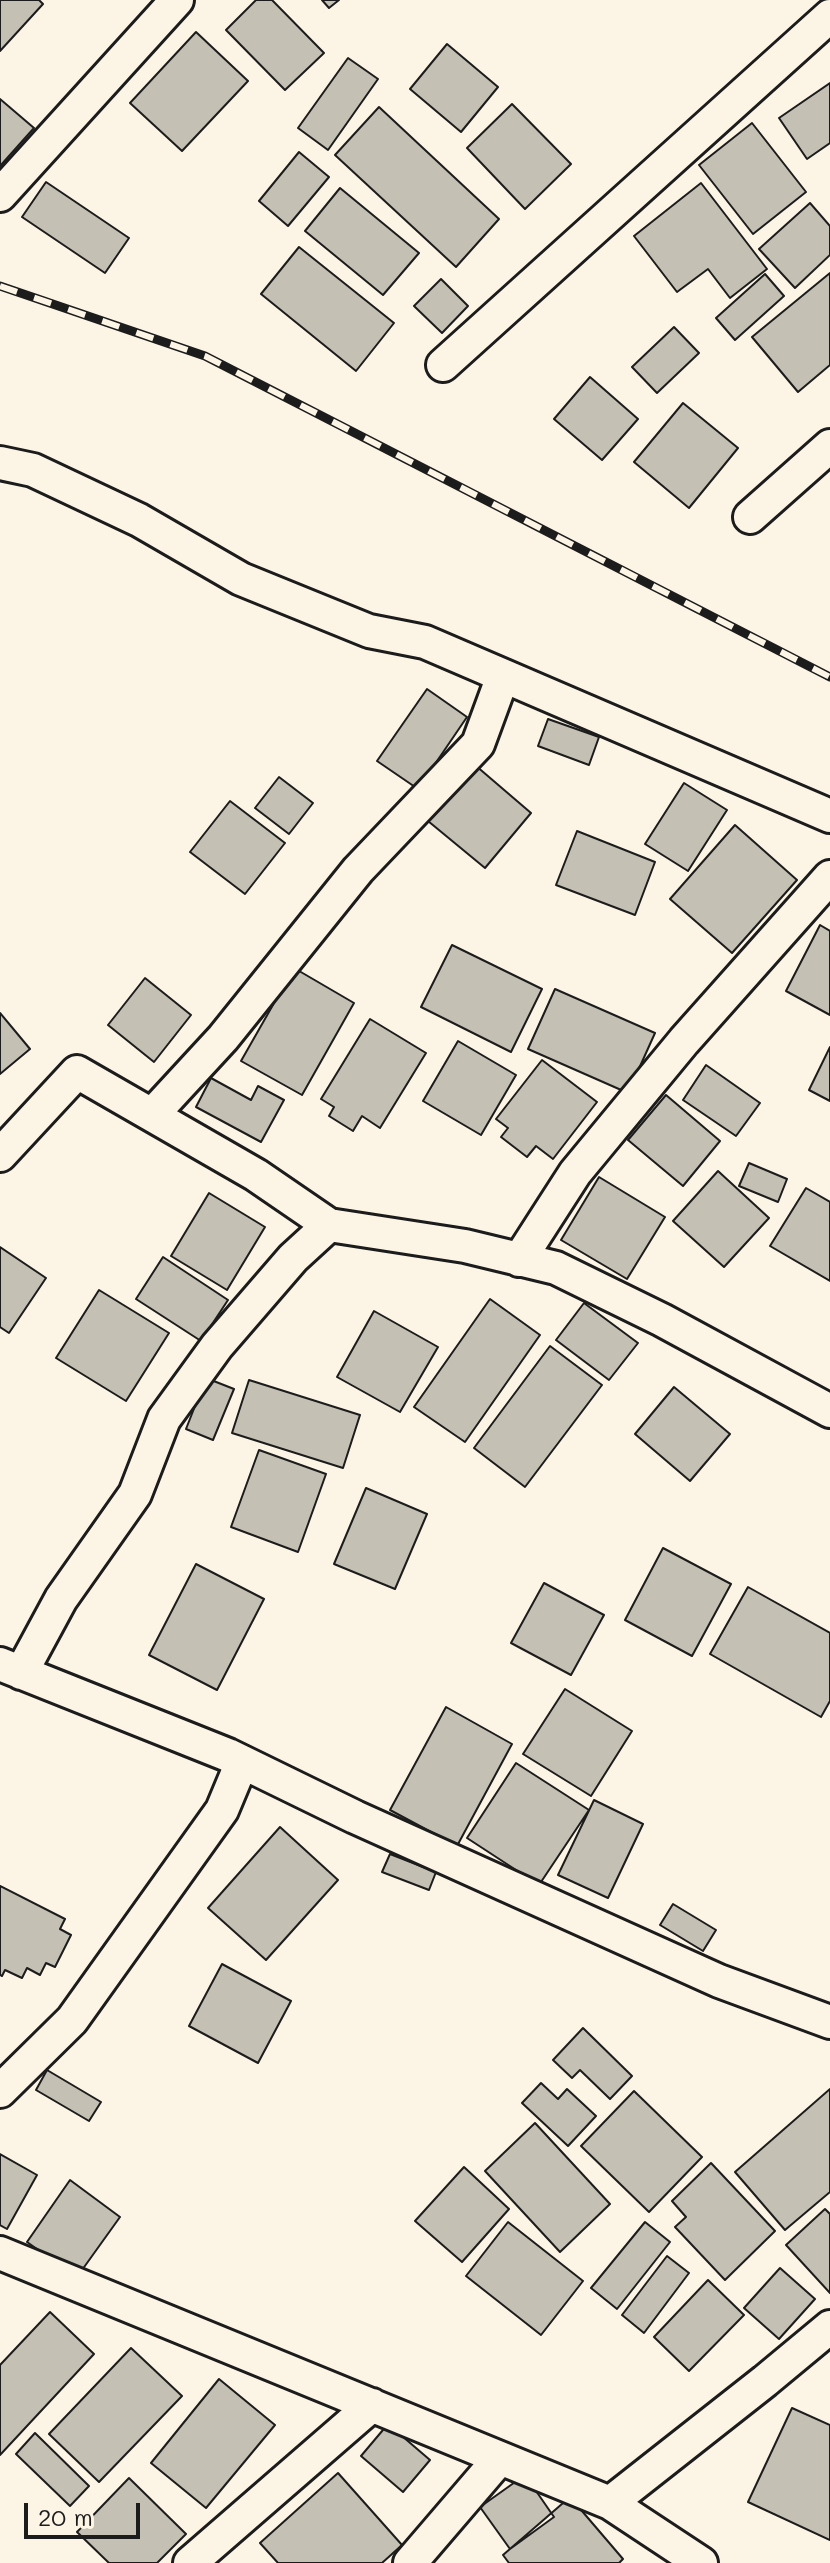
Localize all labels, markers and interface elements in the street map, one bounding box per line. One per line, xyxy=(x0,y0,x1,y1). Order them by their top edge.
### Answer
scale bar xyxy=(28,2487,144,2537)
text: 20 m xyxy=(38,2501,93,2532)

